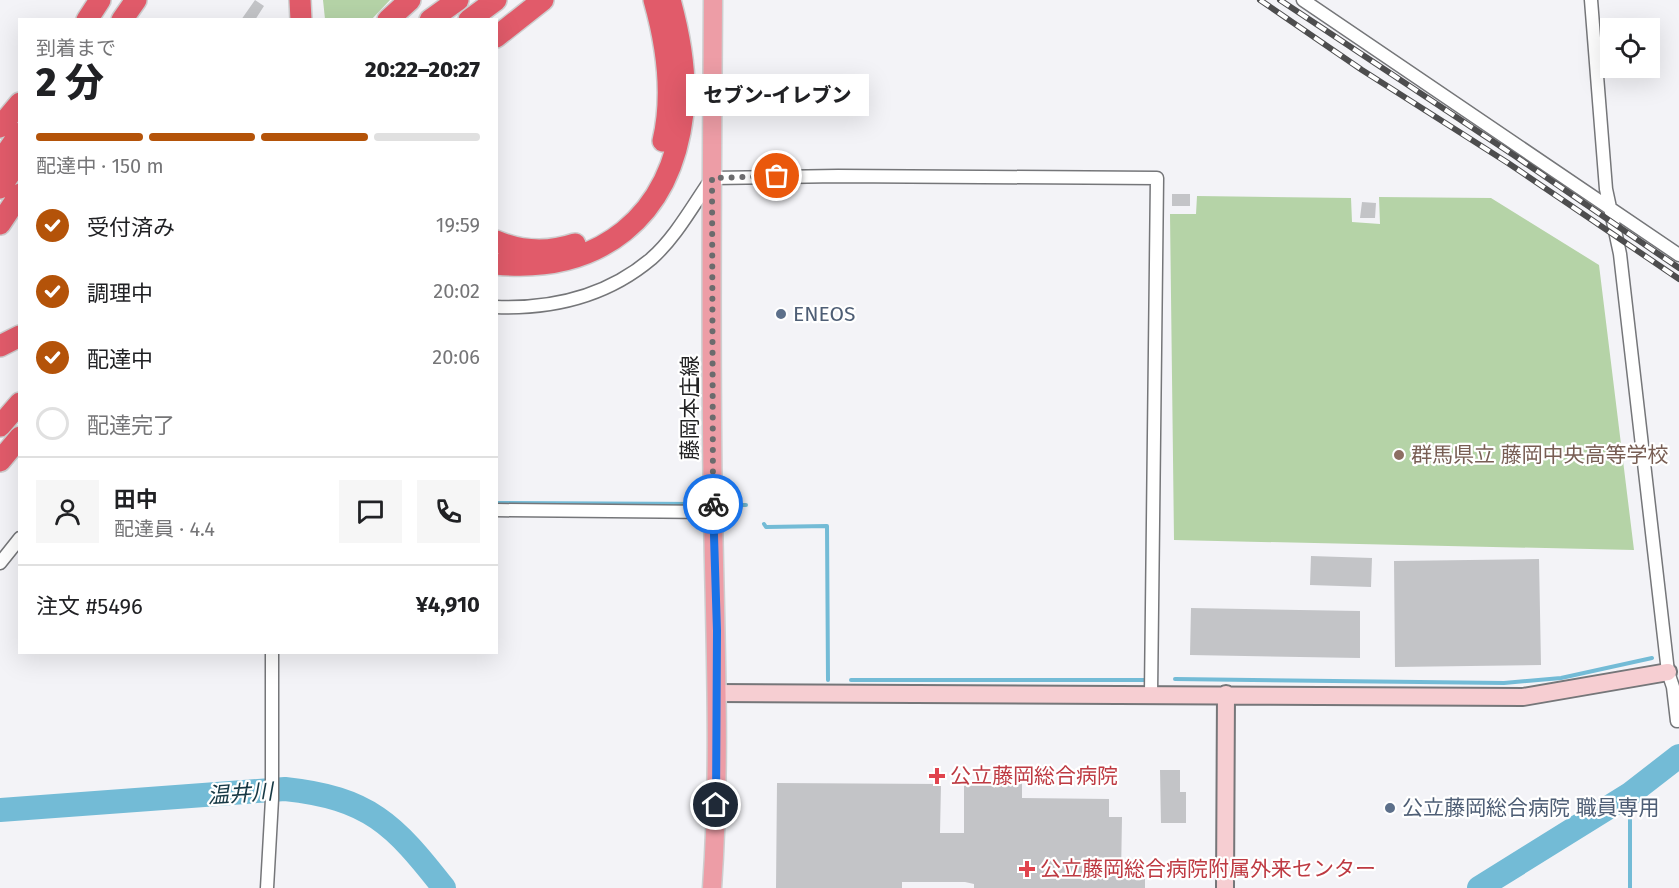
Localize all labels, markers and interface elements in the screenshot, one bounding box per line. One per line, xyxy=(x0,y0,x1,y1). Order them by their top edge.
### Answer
map controls xyxy=(1600,18,1660,78)
button: locate xyxy=(1600,18,1660,78)
text: 到着まで xyxy=(36,36,116,60)
text: 20:22–20:27 xyxy=(365,56,480,83)
text: 2 分 xyxy=(36,60,104,106)
callout: セブン-イレブン xyxy=(686,74,868,116)
text: セブン-イレブン xyxy=(703,83,852,107)
pin xyxy=(751,150,802,201)
text: 配達中 · 150 m xyxy=(36,154,164,178)
icon: bag xyxy=(760,159,793,192)
icon: check xyxy=(36,209,69,242)
text: 19:59 xyxy=(436,213,480,237)
text: 受付済み xyxy=(87,214,175,241)
icon: check xyxy=(36,275,69,308)
text: 20:02 xyxy=(433,279,480,303)
text: 調理中 xyxy=(87,280,153,307)
place label: ENEOS xyxy=(793,301,856,327)
marker: ENEOS xyxy=(774,307,788,321)
icon: check xyxy=(36,341,69,374)
text: 20:06 xyxy=(432,345,480,369)
text: 配達中 xyxy=(87,346,153,373)
street label: 藤岡本庄線 xyxy=(677,356,703,461)
text: 配達完了 xyxy=(87,412,175,439)
place label: 群馬県立 藤岡中央高等学校 xyxy=(1411,442,1669,468)
marker: 群馬県立 藤岡中央高等学校 xyxy=(1392,448,1406,462)
courier xyxy=(683,474,743,534)
button: person xyxy=(36,480,99,543)
button: chat xyxy=(339,480,402,543)
button: phone xyxy=(417,480,480,543)
text: 田中 xyxy=(114,486,158,513)
icon: bike xyxy=(697,488,730,521)
text: 配達員 · 4.4 xyxy=(114,517,215,541)
text: ¥4,910 xyxy=(416,591,480,618)
text: 注文 #5496 xyxy=(36,593,143,620)
place label: 公立藤岡総合病院 xyxy=(950,763,1118,789)
marker: 公立藤岡総合病院 xyxy=(928,767,946,785)
water label: 温井川 xyxy=(206,778,276,809)
pin xyxy=(690,779,741,830)
icon: home xyxy=(699,788,732,821)
place label: 公立藤岡総合病院 職員専用 xyxy=(1402,795,1660,821)
marker: 公立藤岡総合病院 職員専用 xyxy=(1383,801,1397,815)
place label: 公立藤岡総合病院附属外来センター xyxy=(1040,856,1376,882)
marker: 公立藤岡総合病院附属外来センター xyxy=(1018,860,1036,878)

